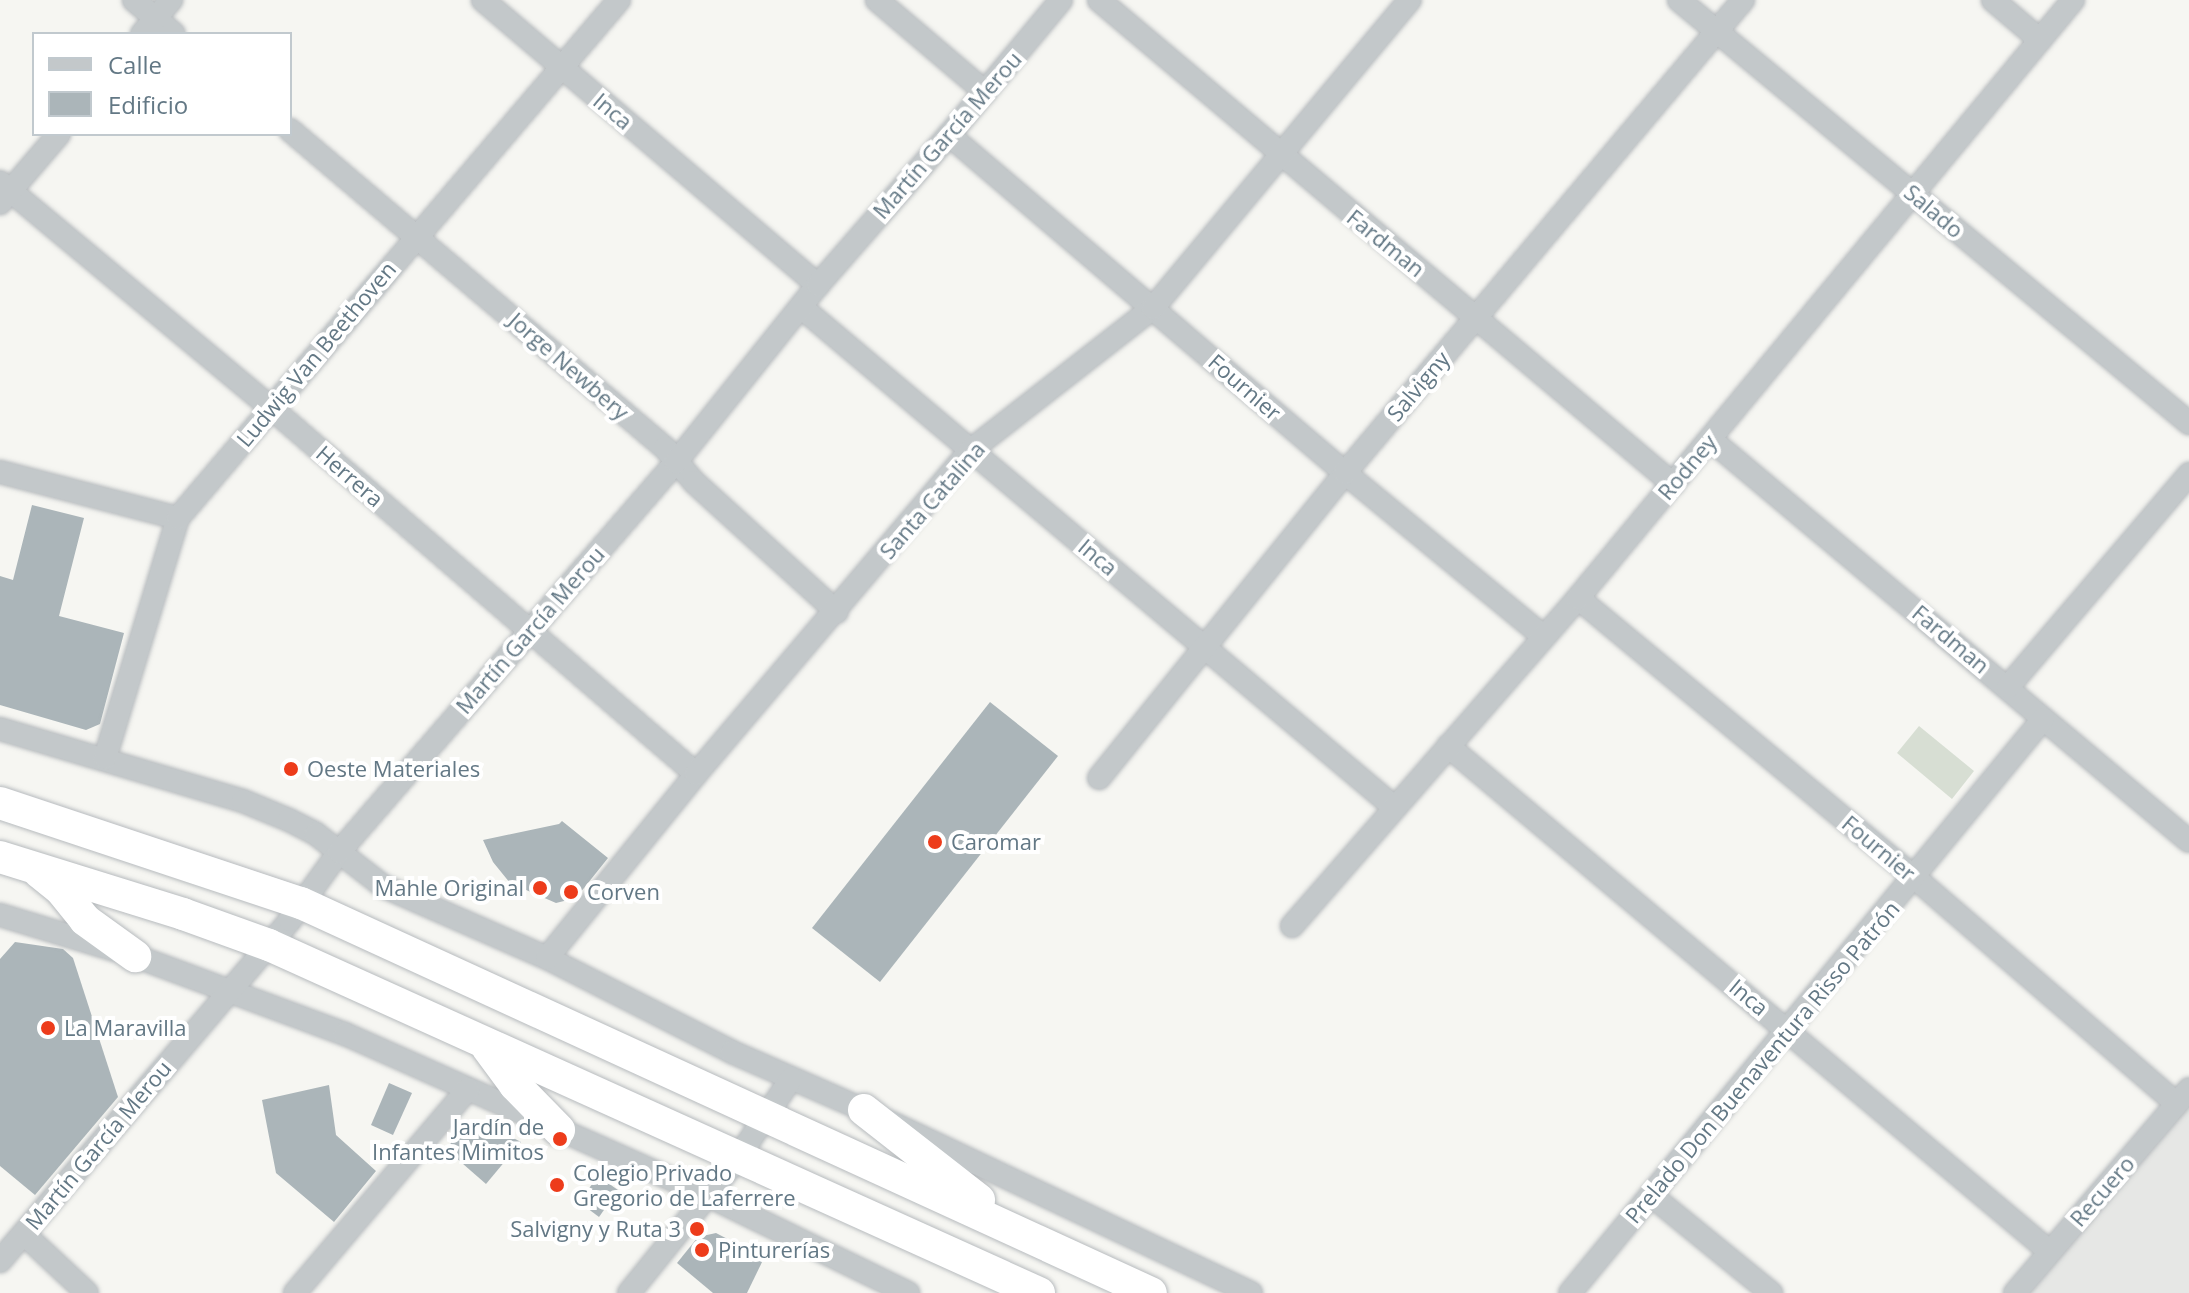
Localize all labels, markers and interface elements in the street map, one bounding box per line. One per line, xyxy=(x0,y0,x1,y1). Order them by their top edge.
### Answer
legend xyxy=(32,32,292,136)
street label: Martín García Merou xyxy=(867,46,1027,224)
text: Calle xyxy=(108,48,162,81)
street label: Inca xyxy=(588,87,638,135)
text: Edificio xyxy=(108,88,188,121)
street label: Salado xyxy=(1899,179,1969,243)
street label: Fardman xyxy=(1342,204,1430,282)
street label: Ludwig Van Beethoven xyxy=(231,256,401,452)
street label: Jorge Newbery xyxy=(504,307,634,425)
street label: Salvigny xyxy=(1381,346,1455,426)
street label: Fournier xyxy=(1203,348,1287,426)
street label: Rodney xyxy=(1652,429,1722,505)
street label: Santa Catalina xyxy=(874,436,990,564)
street label: Herrera xyxy=(311,440,389,512)
street label: Inca xyxy=(1073,533,1123,581)
street label: Martín García Merou xyxy=(450,541,610,719)
street label: Fardman xyxy=(1907,599,1995,679)
place label: Oeste Materiales xyxy=(307,756,480,782)
marker: Oeste Materiales xyxy=(282,760,300,778)
street label: Fournier xyxy=(1837,810,1921,886)
place label: Caromar xyxy=(951,829,1041,855)
marker: Caromar xyxy=(926,833,944,851)
place label: Mahle Original xyxy=(374,875,524,901)
marker: Mahle Original xyxy=(531,879,549,897)
place label: Corven xyxy=(587,879,660,905)
marker: Corven xyxy=(562,883,580,901)
street label: Prelado Don Buenaventura Risso Patrón xyxy=(1619,896,1905,1228)
street label: Inca xyxy=(1724,973,1774,1021)
place label: La Maravilla xyxy=(64,1015,187,1041)
marker: La Maravilla xyxy=(39,1019,57,1037)
street label: Martín García Merou xyxy=(20,1055,176,1235)
place label: Jardín de Infantes Mimitos xyxy=(372,1113,544,1164)
marker: Jardín de Infantes Mimitos xyxy=(551,1130,569,1148)
street label: Recuero xyxy=(2064,1150,2140,1232)
place label: Colegio Privado Gregorio de Laferrere xyxy=(573,1159,796,1210)
marker: Colegio Privado Gregorio de Laferrere xyxy=(548,1176,566,1194)
place label: Salvigny y Ruta 3 xyxy=(510,1216,681,1242)
marker: Salvigny y Ruta 3 xyxy=(688,1220,706,1238)
place label: Pinturerías xyxy=(718,1237,830,1263)
marker: Pinturerías xyxy=(693,1241,711,1259)

